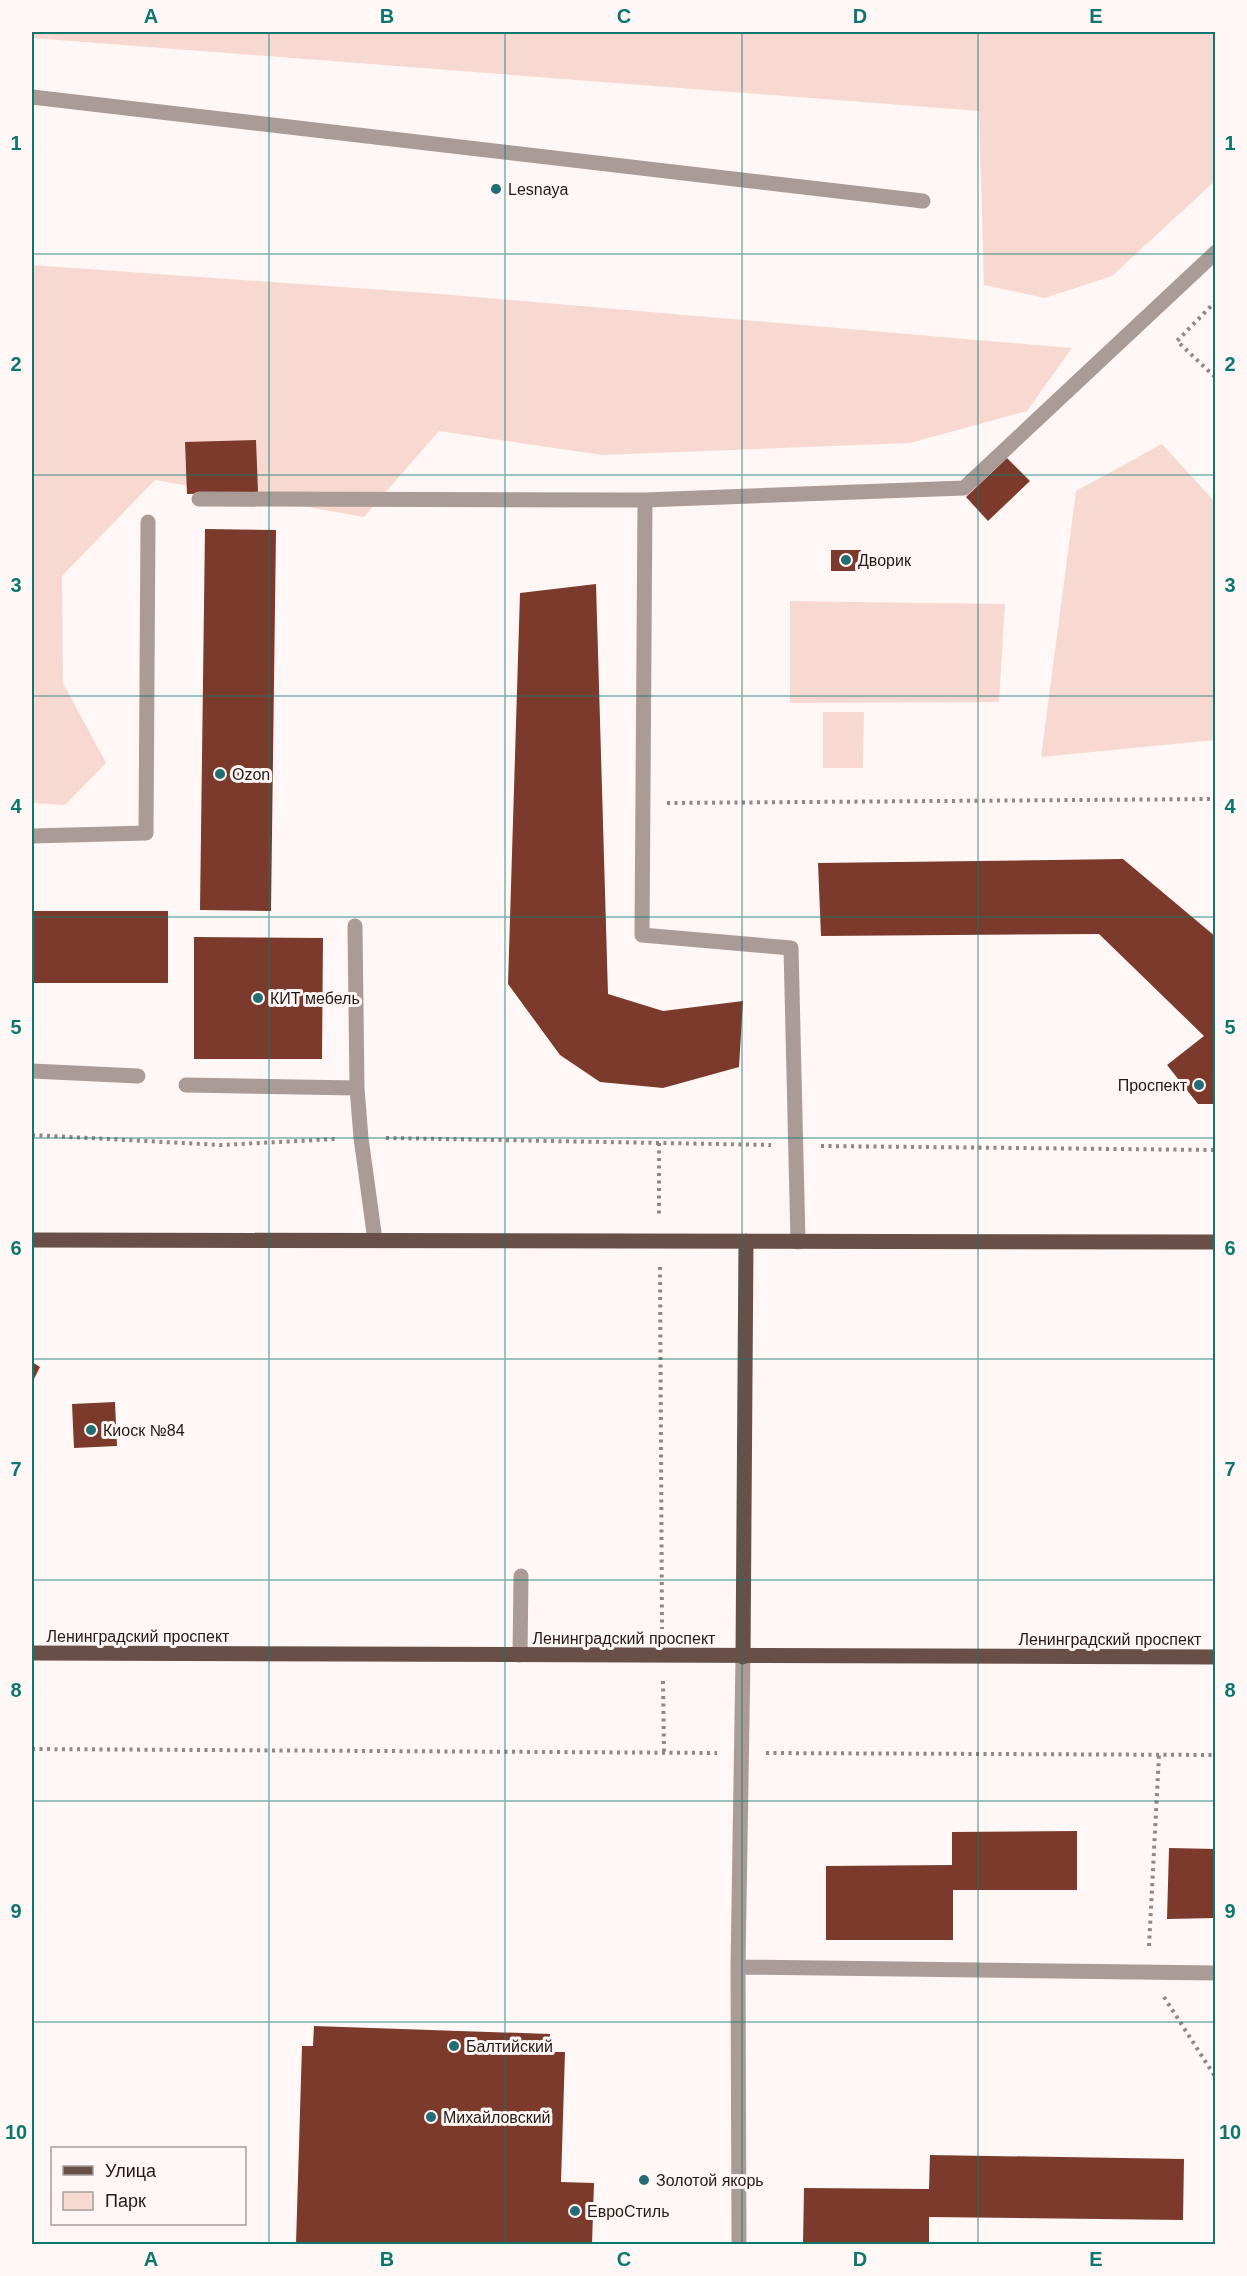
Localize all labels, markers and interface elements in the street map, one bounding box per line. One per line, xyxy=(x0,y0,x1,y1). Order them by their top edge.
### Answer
text: A xyxy=(144,5,158,27)
text: B xyxy=(380,5,394,27)
text: C xyxy=(617,5,631,27)
text: D xyxy=(853,5,867,27)
text: E xyxy=(1089,5,1103,27)
text: 1 xyxy=(10,132,22,154)
text: 1 xyxy=(1224,132,1236,154)
place label: Lesnaya xyxy=(508,181,569,198)
marker: Lesnaya xyxy=(489,182,503,196)
text: 2 xyxy=(10,353,22,375)
text: 2 xyxy=(1224,353,1236,375)
place label: Дворик xyxy=(858,552,912,569)
marker: Дворик xyxy=(839,553,853,567)
text: 3 xyxy=(10,574,22,596)
text: 3 xyxy=(1224,574,1236,596)
place label: Ozon xyxy=(232,766,270,783)
marker: Ozon xyxy=(213,767,227,781)
text: 4 xyxy=(10,795,22,817)
text: 4 xyxy=(1224,795,1236,817)
place label: КИТ мебель xyxy=(270,990,360,1007)
marker: КИТ мебель xyxy=(251,991,265,1005)
text: 5 xyxy=(10,1016,22,1038)
text: 5 xyxy=(1224,1016,1236,1038)
place label: Проспект xyxy=(1118,1077,1188,1094)
marker: Проспект xyxy=(1192,1078,1206,1092)
text: 6 xyxy=(10,1237,22,1259)
text: 6 xyxy=(1224,1237,1236,1259)
place label: Киоск №84 xyxy=(103,1422,185,1439)
marker: Киоск №84 xyxy=(84,1423,98,1437)
text: 7 xyxy=(10,1458,22,1480)
text: 7 xyxy=(1224,1458,1236,1480)
street label: Ленинградский проспект xyxy=(47,1628,230,1645)
street label: Ленинградский проспект xyxy=(533,1630,716,1647)
street label: Ленинградский проспект xyxy=(1019,1631,1202,1648)
text: 8 xyxy=(10,1679,22,1701)
text: 8 xyxy=(1224,1679,1236,1701)
text: 9 xyxy=(10,1900,22,1922)
text: 9 xyxy=(1224,1900,1236,1922)
place label: Балтийский xyxy=(466,2038,553,2055)
marker: Балтийский xyxy=(447,2039,461,2053)
place label: Михайловский xyxy=(443,2109,551,2126)
marker: Михайловский xyxy=(424,2110,438,2124)
text: 10 xyxy=(5,2121,27,2143)
text: 10 xyxy=(1219,2121,1241,2143)
legend xyxy=(51,2147,246,2225)
text: Улица xyxy=(105,2161,157,2181)
place label: Золотой якорь xyxy=(656,2172,764,2189)
marker: Золотой якорь xyxy=(637,2173,651,2187)
text: Парк xyxy=(105,2191,146,2211)
place label: ЕвроСтиль xyxy=(587,2203,669,2220)
marker: ЕвроСтиль xyxy=(568,2204,582,2218)
text: A xyxy=(144,2248,158,2270)
text: B xyxy=(380,2248,394,2270)
text: C xyxy=(617,2248,631,2270)
text: D xyxy=(853,2248,867,2270)
text: E xyxy=(1089,2248,1103,2270)

